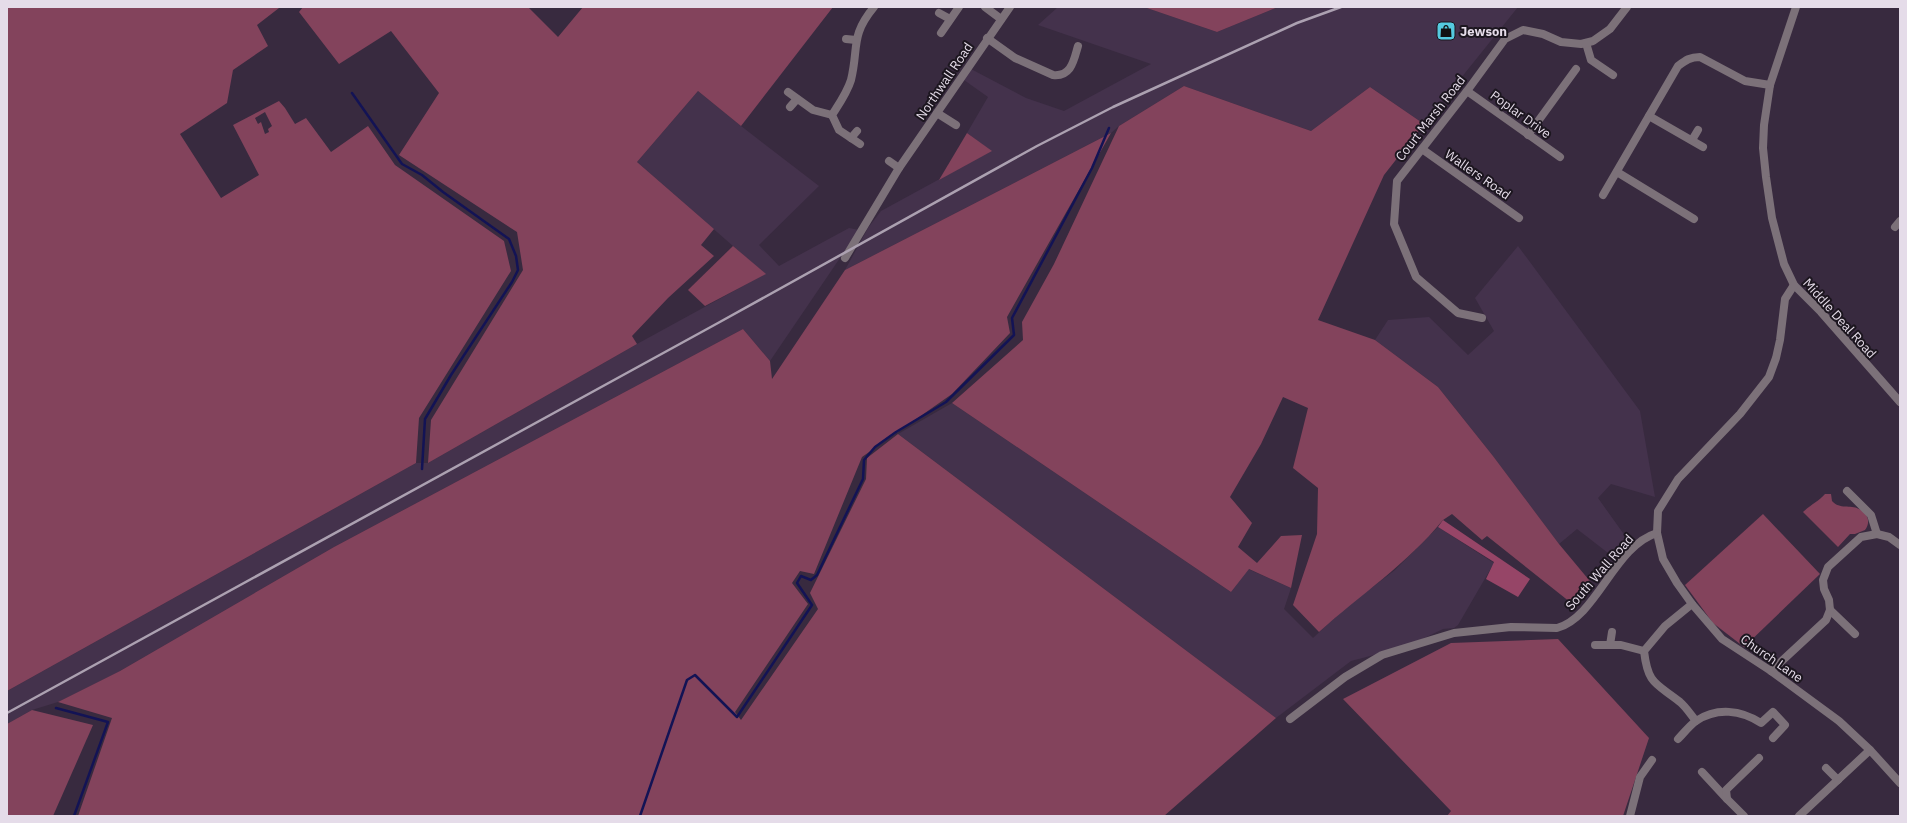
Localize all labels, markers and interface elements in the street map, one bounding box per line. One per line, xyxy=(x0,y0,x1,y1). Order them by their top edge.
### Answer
shop icon: Jewson xyxy=(1435,20,1457,42)
place label: Jewson xyxy=(1460,23,1507,40)
street label: Northwall Road xyxy=(912,39,977,123)
street label: Court Marsh Road xyxy=(1392,72,1469,165)
street label: Poplar Drive xyxy=(1487,87,1554,142)
street label: Wallers Road xyxy=(1441,145,1514,203)
street label: Middle Deal Road xyxy=(1799,275,1880,362)
street label: South Wall Road xyxy=(1562,531,1637,614)
street label: Church Lane xyxy=(1737,631,1806,686)

